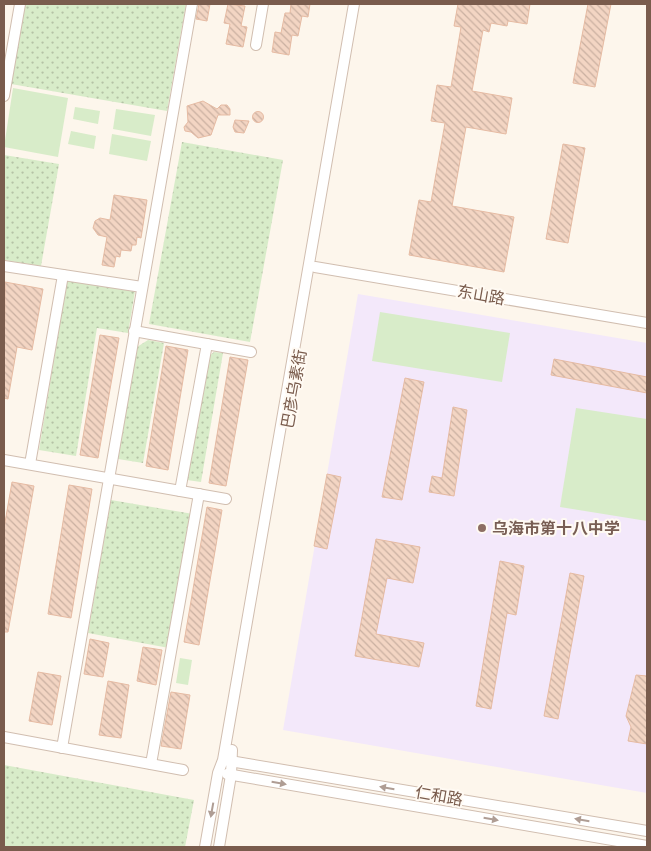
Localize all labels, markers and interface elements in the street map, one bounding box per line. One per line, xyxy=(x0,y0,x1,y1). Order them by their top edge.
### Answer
street label: 东山路 xyxy=(456,281,506,309)
street label: 巴彦乌素街 xyxy=(278,348,310,430)
place label: 乌海市第十八中学 xyxy=(492,519,620,538)
marker: 乌海市第十八中学 xyxy=(476,522,488,534)
one-way arrow xyxy=(272,779,288,787)
street label: 仁和路 xyxy=(414,782,464,810)
one-way arrow xyxy=(379,783,395,791)
one-way arrow xyxy=(207,802,215,818)
one-way arrow xyxy=(484,816,500,824)
one-way arrow xyxy=(574,816,590,824)

